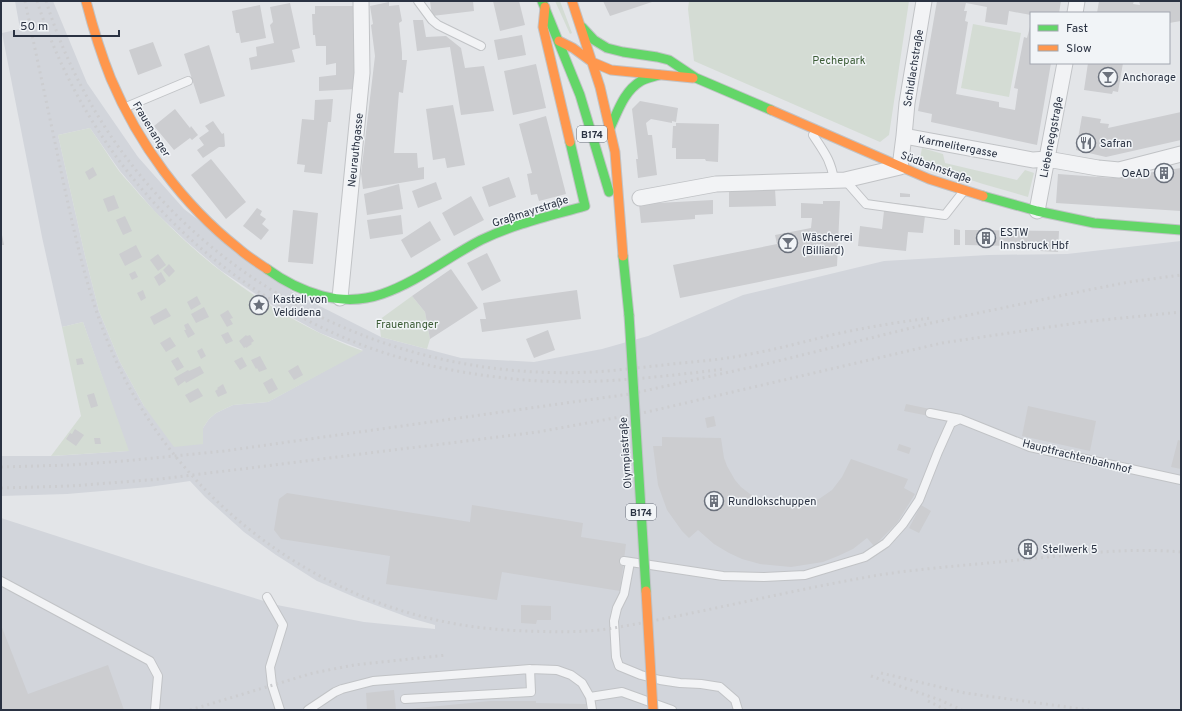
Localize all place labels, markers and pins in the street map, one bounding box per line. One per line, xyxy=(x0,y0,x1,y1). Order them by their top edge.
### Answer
bar icon: Anchorage xyxy=(1097,66,1119,88)
place label: Anchorage xyxy=(1122,71,1176,85)
restaurant icon: Safran xyxy=(1075,132,1097,154)
place label: Safran xyxy=(1100,137,1132,151)
building icon: OeAD xyxy=(1153,162,1175,184)
place label: OeAD xyxy=(1122,167,1150,181)
place label: ESTW Innsbruck Hbf xyxy=(1000,226,1069,253)
building icon: ESTW Innsbruck Hbf xyxy=(975,227,997,249)
place label: Wäscherei (Billiard) xyxy=(802,231,853,258)
bar icon: Wäscherei (Billiard) xyxy=(777,232,799,254)
place label: Kastell von Veldidena xyxy=(273,293,327,320)
place icon: Kastell von Veldidena xyxy=(248,294,270,316)
building icon: Rundlokschuppen xyxy=(703,490,725,512)
place label: Rundlokschuppen xyxy=(728,495,816,509)
building icon: Stellwerk 5 xyxy=(1017,538,1039,560)
place label: Stellwerk 5 xyxy=(1042,543,1098,557)

